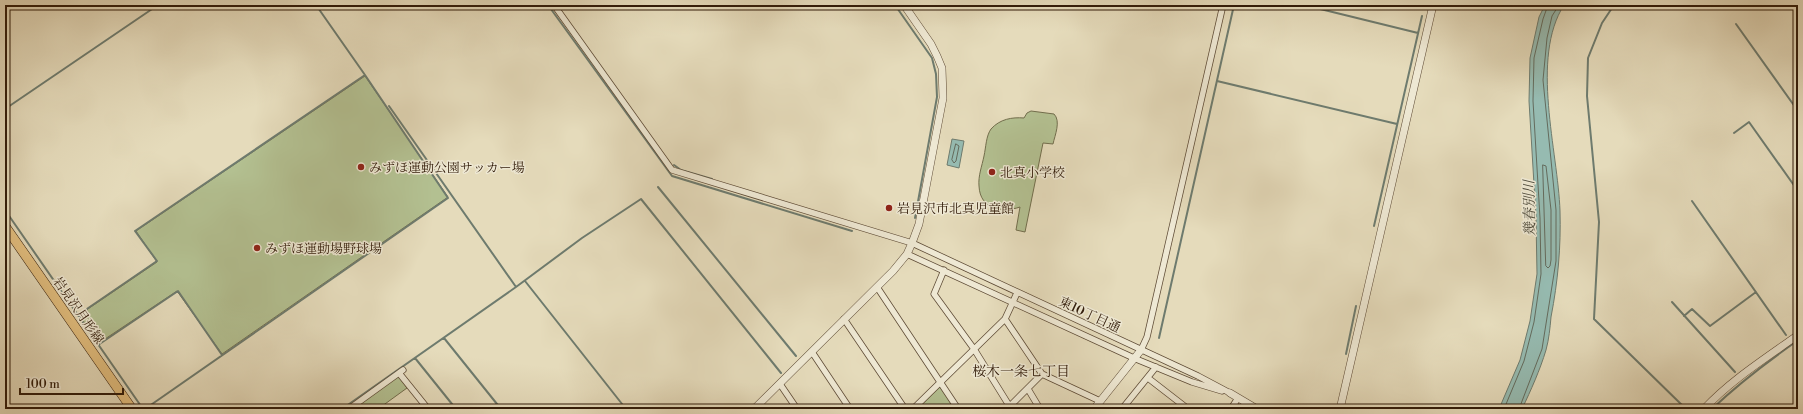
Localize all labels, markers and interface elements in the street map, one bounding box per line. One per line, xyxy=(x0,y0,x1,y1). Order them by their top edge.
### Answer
place label: みずほ運動公園サッカー場 xyxy=(369,160,525,176)
marker: みずほ運動公園サッカー場 xyxy=(356,162,366,172)
place label: 北真小学校 xyxy=(1000,165,1065,181)
marker: 北真小学校 xyxy=(987,167,997,177)
water label: 幾春別川 xyxy=(1520,178,1539,236)
place label: 岩見沢市北真児童館 xyxy=(897,201,1014,217)
marker: 岩見沢市北真児童館 xyxy=(884,203,894,213)
place label: みずほ運動場野球場 xyxy=(265,241,382,257)
marker: みずほ運動場野球場 xyxy=(252,243,262,253)
street label: 岩見沢月形線 xyxy=(49,274,107,347)
street label: 東10丁目通 xyxy=(1056,294,1123,336)
district label: 桜木一条七丁目 xyxy=(972,363,1070,381)
scale bar xyxy=(20,370,123,396)
text: 100 m xyxy=(26,377,60,392)

